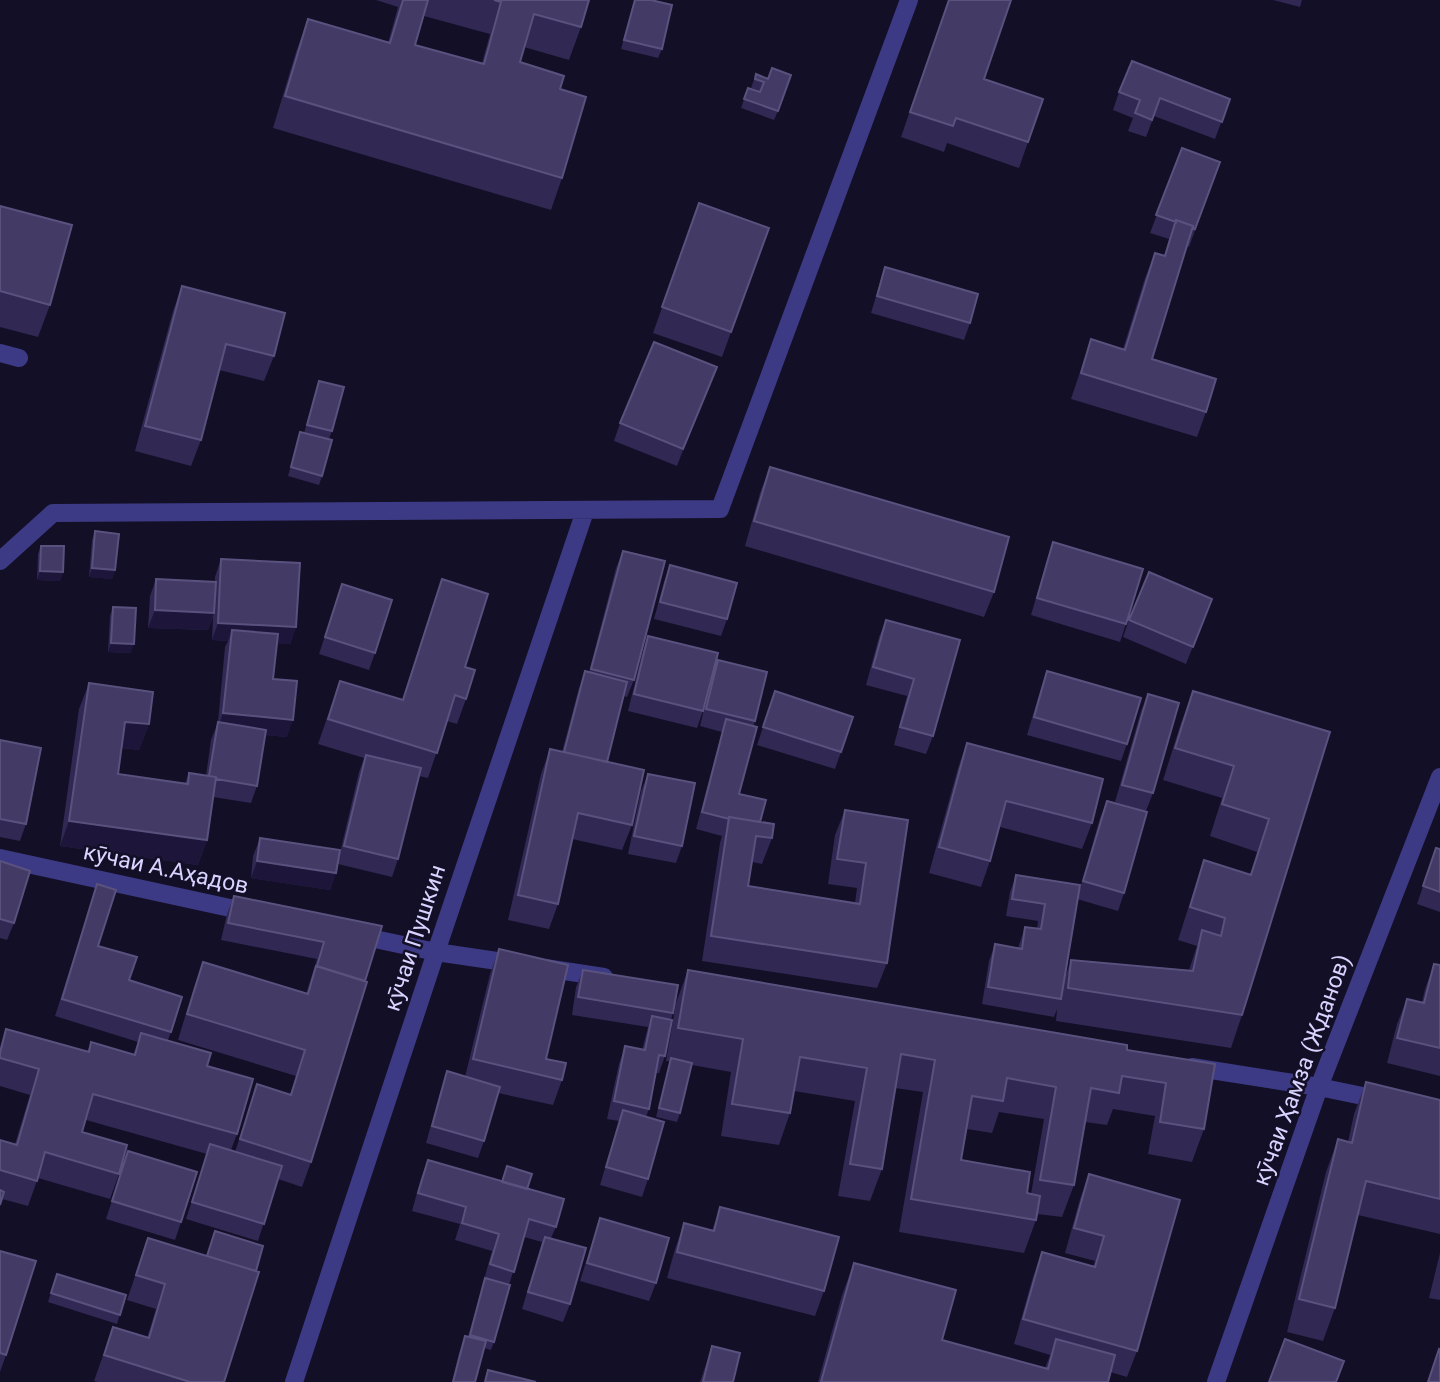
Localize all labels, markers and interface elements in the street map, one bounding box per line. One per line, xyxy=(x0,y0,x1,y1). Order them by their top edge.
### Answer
street label: кӯчаи А.Аҳадов xyxy=(81,838,251,900)
street label: кӯчаи Пушкин xyxy=(379,861,451,1015)
street label: кӯчаи Ҳамза (Жданов) xyxy=(1248,951,1356,1189)

